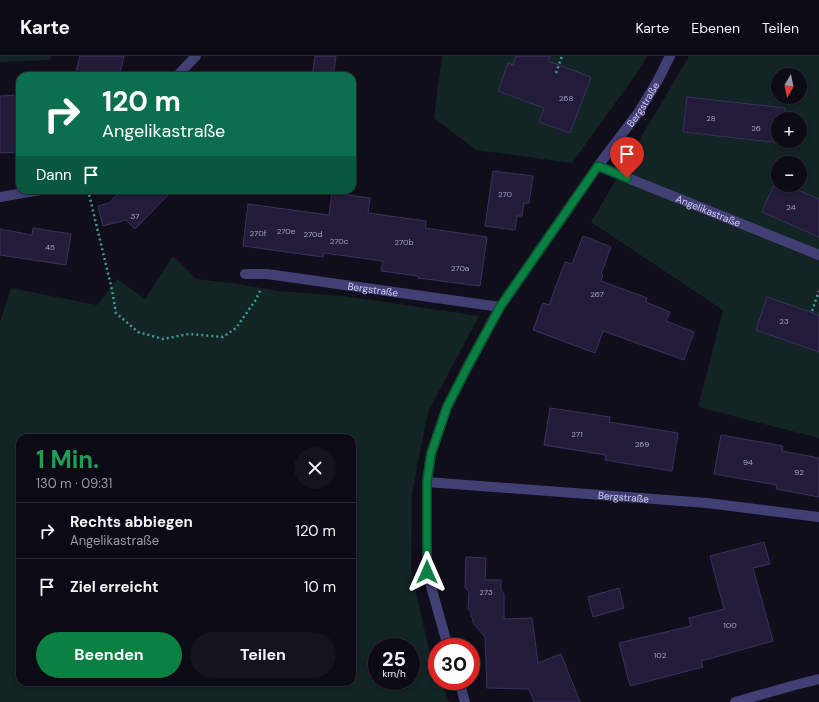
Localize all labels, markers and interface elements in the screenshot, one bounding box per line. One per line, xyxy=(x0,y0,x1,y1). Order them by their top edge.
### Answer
text: Karte xyxy=(20,15,70,40)
text: Karte xyxy=(635,19,669,37)
text: Ebenen xyxy=(691,19,740,37)
text: Teilen xyxy=(762,19,799,37)
north arrow xyxy=(771,68,807,104)
map controls xyxy=(771,68,807,192)
street label: Bergstraße xyxy=(624,79,662,130)
text: 120 m xyxy=(102,83,181,120)
icon: right xyxy=(36,88,88,140)
house number: 268 xyxy=(559,93,573,103)
button: + xyxy=(771,112,807,148)
house number: 28 xyxy=(706,113,716,123)
text: Angelikastraße xyxy=(102,119,225,143)
house number: 26 xyxy=(751,123,761,133)
pin xyxy=(610,137,644,178)
icon: arrive xyxy=(616,143,638,165)
button: − xyxy=(771,156,807,192)
icon: arrive xyxy=(80,164,102,186)
text: Dann xyxy=(36,165,72,185)
house number: 270 xyxy=(498,189,513,199)
street label: Angelikastraße xyxy=(674,192,743,230)
house number: 24 xyxy=(786,202,796,212)
house number: 37 xyxy=(131,211,139,221)
house number: 270e xyxy=(277,226,296,236)
house number: 270f xyxy=(250,228,267,238)
house number: 270d xyxy=(303,229,323,239)
house number: 270c xyxy=(330,236,349,246)
house number: 270b xyxy=(394,237,414,247)
house number: 45 xyxy=(45,242,55,252)
house number: 270a xyxy=(451,263,469,273)
street label: Bergstraße xyxy=(347,279,399,300)
house number: 267 xyxy=(590,289,604,299)
house number: 23 xyxy=(779,316,789,326)
house number: 271 xyxy=(571,429,583,439)
house number: 269 xyxy=(635,439,649,449)
text: 1 Min. xyxy=(36,444,99,475)
button: close xyxy=(294,447,336,489)
house number: 94 xyxy=(743,457,753,467)
house number: 92 xyxy=(794,467,804,477)
text: 130 m · 09:31 xyxy=(36,475,112,492)
street label: Bergstraße xyxy=(598,489,650,506)
text: Rechts abbiegen xyxy=(70,512,193,532)
icon: right xyxy=(36,520,58,542)
text: 120 m xyxy=(295,521,336,541)
text: Angelikastraße xyxy=(70,532,159,549)
position arrow xyxy=(406,551,448,593)
icon: arrive xyxy=(36,576,58,598)
text: Ziel erreicht xyxy=(70,577,159,597)
text: 10 m xyxy=(304,577,336,597)
house number: 273 xyxy=(479,587,493,597)
house number: 100 xyxy=(723,620,737,630)
button: Beenden xyxy=(36,632,182,678)
button: Teilen xyxy=(190,632,336,678)
speed limit sign: 30 xyxy=(428,638,480,690)
text: 25 xyxy=(382,646,406,672)
house number: 102 xyxy=(654,650,667,660)
text: km/h xyxy=(382,667,406,680)

